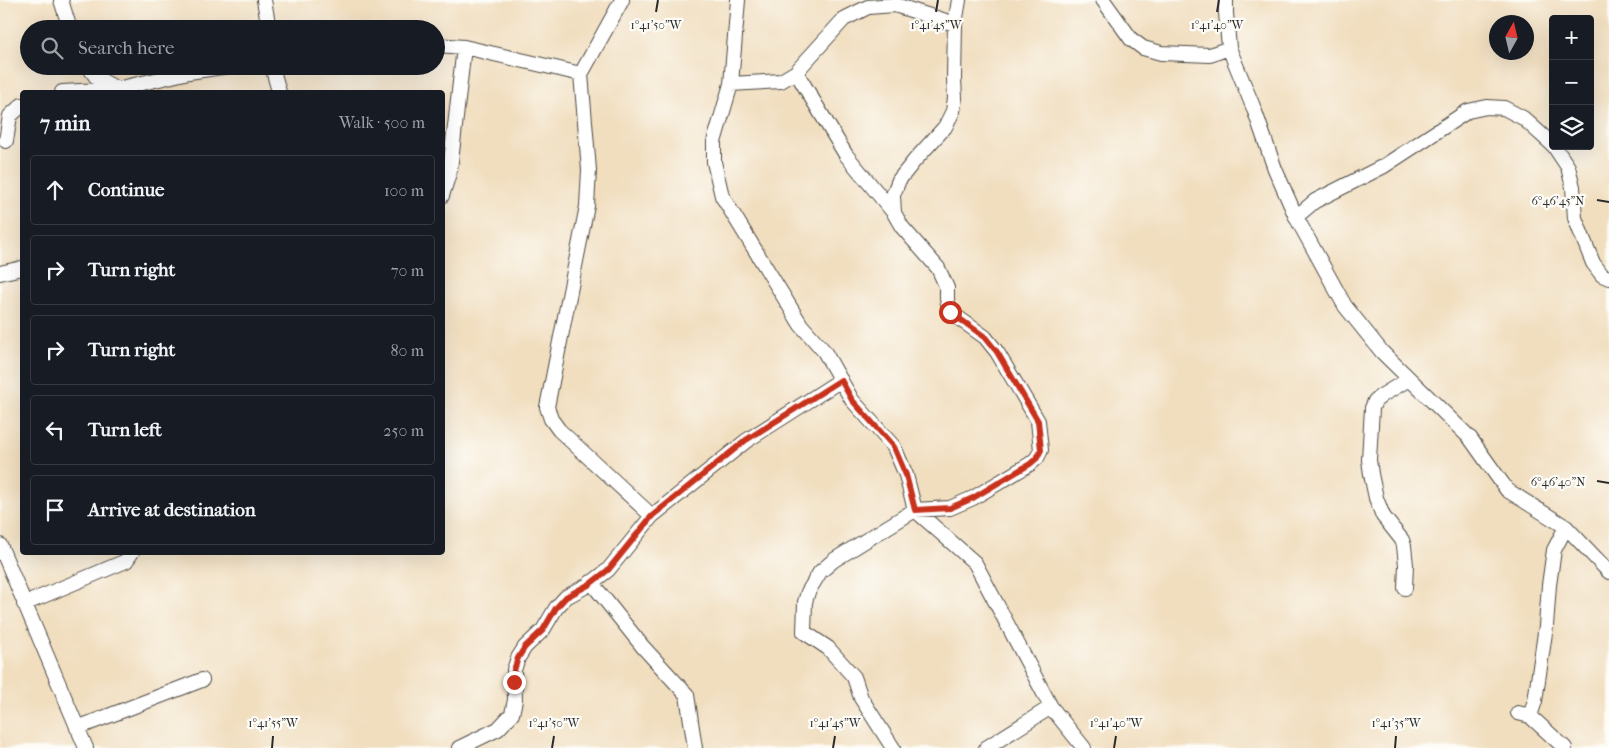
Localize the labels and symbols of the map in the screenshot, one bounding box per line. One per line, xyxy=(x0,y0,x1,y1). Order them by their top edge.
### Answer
north arrow xyxy=(1489,15,1534,60)
text: 1°41'50"W xyxy=(631,18,683,32)
text: 1°41'45"W xyxy=(911,18,963,32)
text: 1°41'40"W xyxy=(1191,18,1245,32)
text: 6°46'45"N xyxy=(1532,194,1584,208)
route start xyxy=(939,301,962,324)
text: 6°46'40"N xyxy=(1531,475,1585,489)
route end xyxy=(503,671,526,694)
text: 1°41'55"W xyxy=(248,716,299,730)
text: 1°41'50"W xyxy=(529,716,581,730)
text: 1°41'45"W xyxy=(810,716,862,730)
text: 1°41'40"W xyxy=(1090,716,1144,730)
text: 1°41'35"W xyxy=(1371,716,1422,730)

